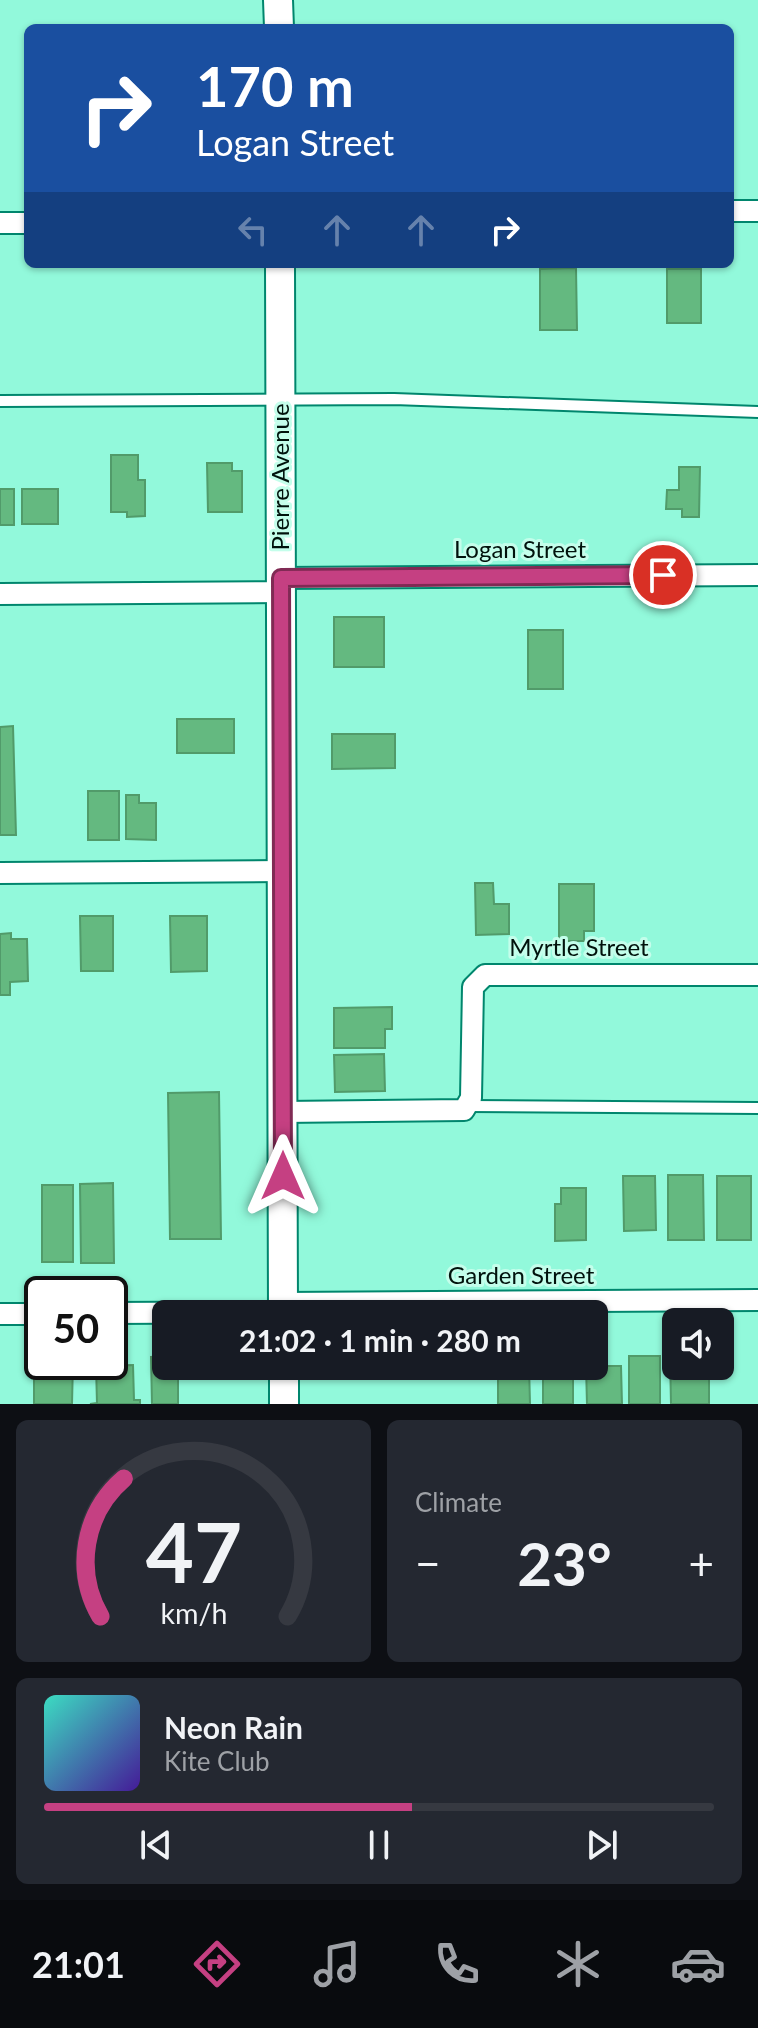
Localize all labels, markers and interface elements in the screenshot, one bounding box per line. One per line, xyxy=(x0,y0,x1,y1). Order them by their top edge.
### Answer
text: 170 m xyxy=(196,52,354,119)
icon: right xyxy=(64,56,168,160)
text: Logan Street xyxy=(196,120,394,164)
icon: left xyxy=(231,208,275,252)
icon: ahead xyxy=(315,208,359,252)
icon: ahead xyxy=(399,208,443,252)
icon: right xyxy=(483,208,527,252)
street label: Pierre Avenue xyxy=(265,403,294,551)
street label: Logan Street xyxy=(454,534,586,563)
pin xyxy=(629,541,697,609)
icon: arrive xyxy=(641,553,685,597)
street label: Myrtle Street xyxy=(509,932,649,961)
position arrow xyxy=(241,1134,325,1218)
street label: Garden Street xyxy=(448,1260,595,1289)
speed limit sign: 50 xyxy=(24,1276,128,1380)
map controls xyxy=(662,1308,734,1380)
button: sound xyxy=(662,1308,734,1380)
text: 21:02 · 1 min · 280 m xyxy=(239,1322,521,1358)
text: Climate xyxy=(415,1486,502,1518)
text: 47 xyxy=(145,1501,242,1601)
text: 23° xyxy=(517,1527,612,1599)
text: − xyxy=(415,1537,441,1589)
text: + xyxy=(688,1537,714,1589)
text: km/h xyxy=(160,1596,227,1630)
text: Neon Rain xyxy=(164,1709,303,1745)
text: Kite Club xyxy=(164,1745,270,1777)
icon: previous xyxy=(134,1823,178,1867)
icon: pause xyxy=(357,1823,401,1867)
icon: next xyxy=(580,1823,624,1867)
icon: directions xyxy=(189,1936,245,1992)
icon: music xyxy=(309,1936,365,1992)
icon: phone xyxy=(429,1936,485,1992)
icon: climate xyxy=(550,1936,606,1992)
icon: car xyxy=(670,1936,726,1992)
text: 21:01 xyxy=(32,1942,125,1986)

